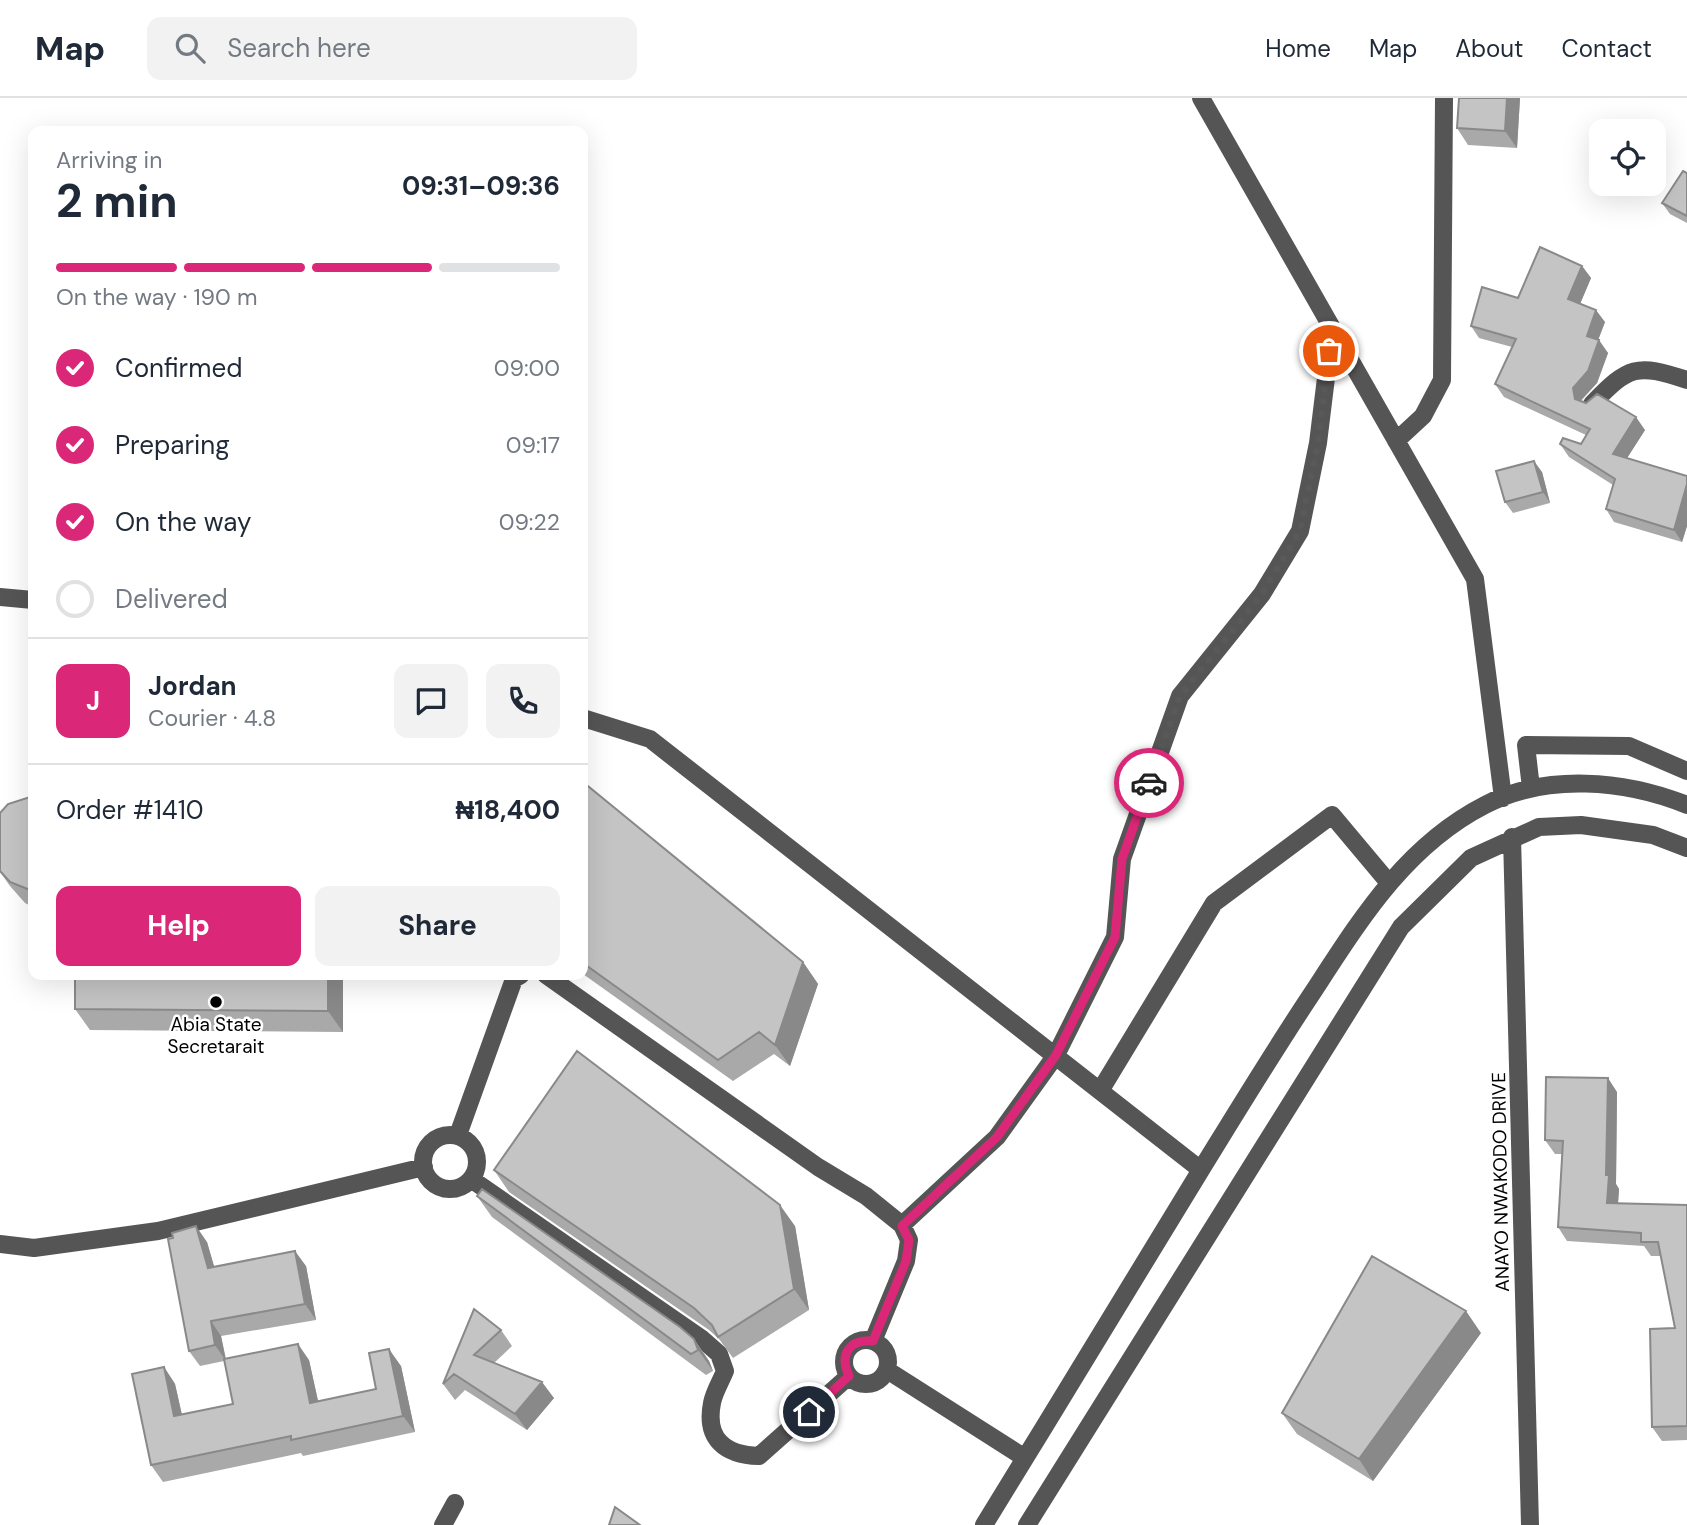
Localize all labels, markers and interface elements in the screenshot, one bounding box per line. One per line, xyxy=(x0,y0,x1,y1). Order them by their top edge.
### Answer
search box xyxy=(147,17,637,80)
text: Map xyxy=(35,27,105,70)
icon: search xyxy=(171,29,209,67)
text: Search here xyxy=(227,31,371,65)
text: Home xyxy=(1265,33,1331,64)
text: Map xyxy=(1369,33,1417,64)
text: About xyxy=(1455,33,1524,64)
text: Contact xyxy=(1562,33,1652,64)
map controls xyxy=(1589,119,1666,196)
button: locate xyxy=(1589,119,1666,196)
text: Arriving in xyxy=(56,145,162,175)
text: 09:31–09:36 xyxy=(402,169,560,203)
text: 2 min xyxy=(56,171,178,231)
text: On the way · 190 m xyxy=(56,282,257,312)
pin xyxy=(1299,321,1359,381)
icon: bag xyxy=(1310,332,1348,370)
icon: check xyxy=(56,349,94,387)
text: Confirmed xyxy=(115,351,242,385)
text: 09:00 xyxy=(494,353,560,383)
icon: check xyxy=(56,426,94,464)
text: Preparing xyxy=(115,428,230,462)
text: 09:17 xyxy=(506,430,560,460)
icon: check xyxy=(56,503,94,541)
text: On the way xyxy=(115,505,251,539)
text: 09:22 xyxy=(499,507,560,537)
text: Delivered xyxy=(115,582,228,616)
button: chat xyxy=(394,664,468,738)
button: phone xyxy=(486,664,560,738)
text: Jordan xyxy=(148,669,237,703)
text: J xyxy=(86,684,100,718)
text: Courier · 4.8 xyxy=(148,703,276,733)
courier xyxy=(1114,748,1184,818)
icon: car xyxy=(1130,764,1168,802)
text: Order #1410 xyxy=(56,793,204,827)
text: ₦18,400 xyxy=(455,793,560,827)
button: Help xyxy=(56,886,301,966)
button: Share xyxy=(315,886,560,966)
marker: Abia State Secretarait xyxy=(208,994,224,1010)
place label: Abia State Secretarait xyxy=(168,1012,264,1059)
street label: ANAYO NWAKODO DRIVE xyxy=(1486,1072,1515,1292)
pin xyxy=(779,1382,839,1442)
icon: home xyxy=(790,1393,828,1431)

